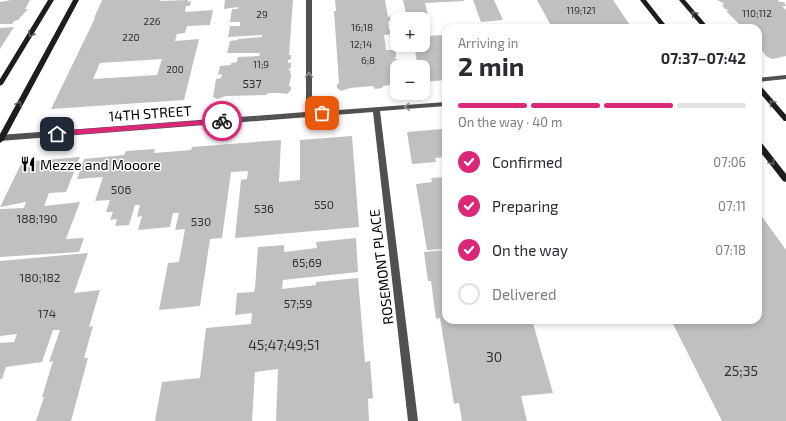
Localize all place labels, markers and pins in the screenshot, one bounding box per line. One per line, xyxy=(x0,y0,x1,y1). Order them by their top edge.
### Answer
pin xyxy=(305,96,339,130)
pin xyxy=(40,117,74,151)
restaurant icon: Mezze and Mooore xyxy=(19,155,37,173)
place label: Mezze and Mooore xyxy=(40,156,161,173)

